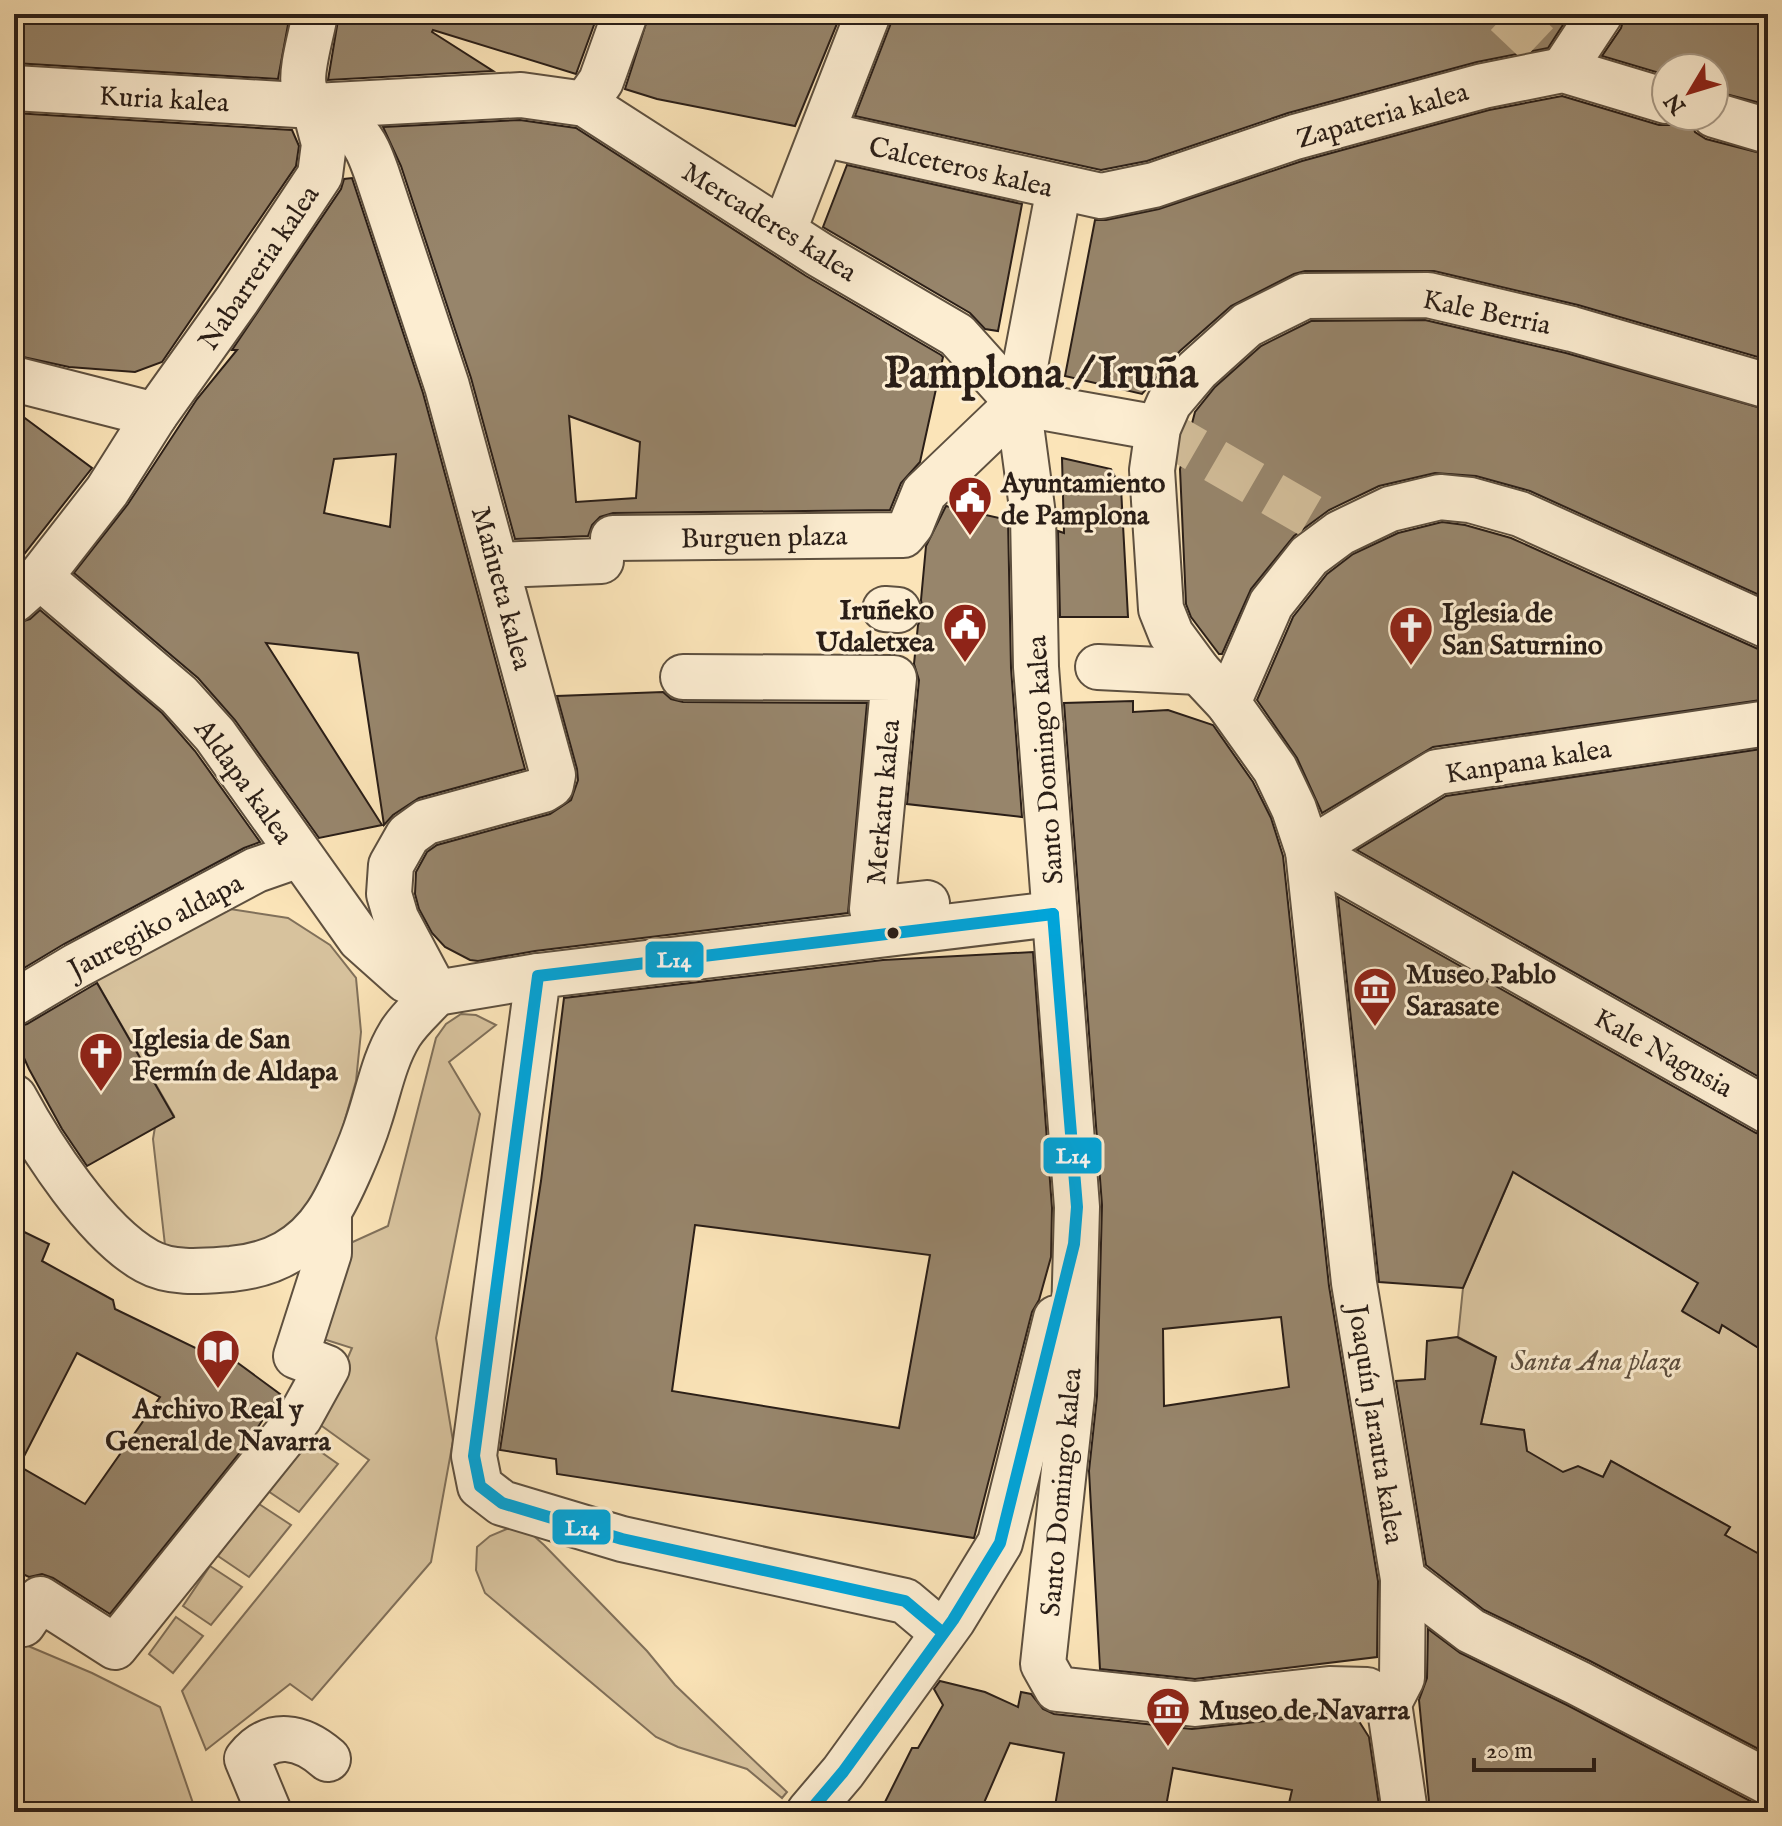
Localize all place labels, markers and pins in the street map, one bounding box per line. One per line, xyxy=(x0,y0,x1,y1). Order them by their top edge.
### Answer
place label: Ayuntamiento de Pamplona xyxy=(1000,467,1165,534)
public building icon: Ayuntamiento de Pamplona xyxy=(946,474,994,537)
place label: Iruñeko Udaletxea xyxy=(816,594,935,661)
place label: Iglesia de San Saturnino xyxy=(1442,597,1603,664)
public building icon: Iruñeko Udaletxea xyxy=(941,601,989,664)
church icon: Iglesia de San Saturnino xyxy=(1387,604,1435,667)
unlabelled marker xyxy=(885,925,901,941)
place label: Museo Pablo Sarasate xyxy=(1406,958,1556,1025)
museum icon: Museo Pablo Sarasate xyxy=(1351,965,1399,1028)
place label: Iglesia de San Fermín de Aldapa xyxy=(132,1023,338,1090)
church icon: Iglesia de San Fermín de Aldapa xyxy=(77,1030,125,1093)
library icon: Archivo Real y General de Navarra xyxy=(194,1327,242,1390)
place label: Archivo Real y General de Navarra xyxy=(105,1393,332,1460)
museum icon: Museo de Navarra xyxy=(1144,1685,1192,1748)
place label: Museo de Navarra xyxy=(1199,1694,1411,1729)

